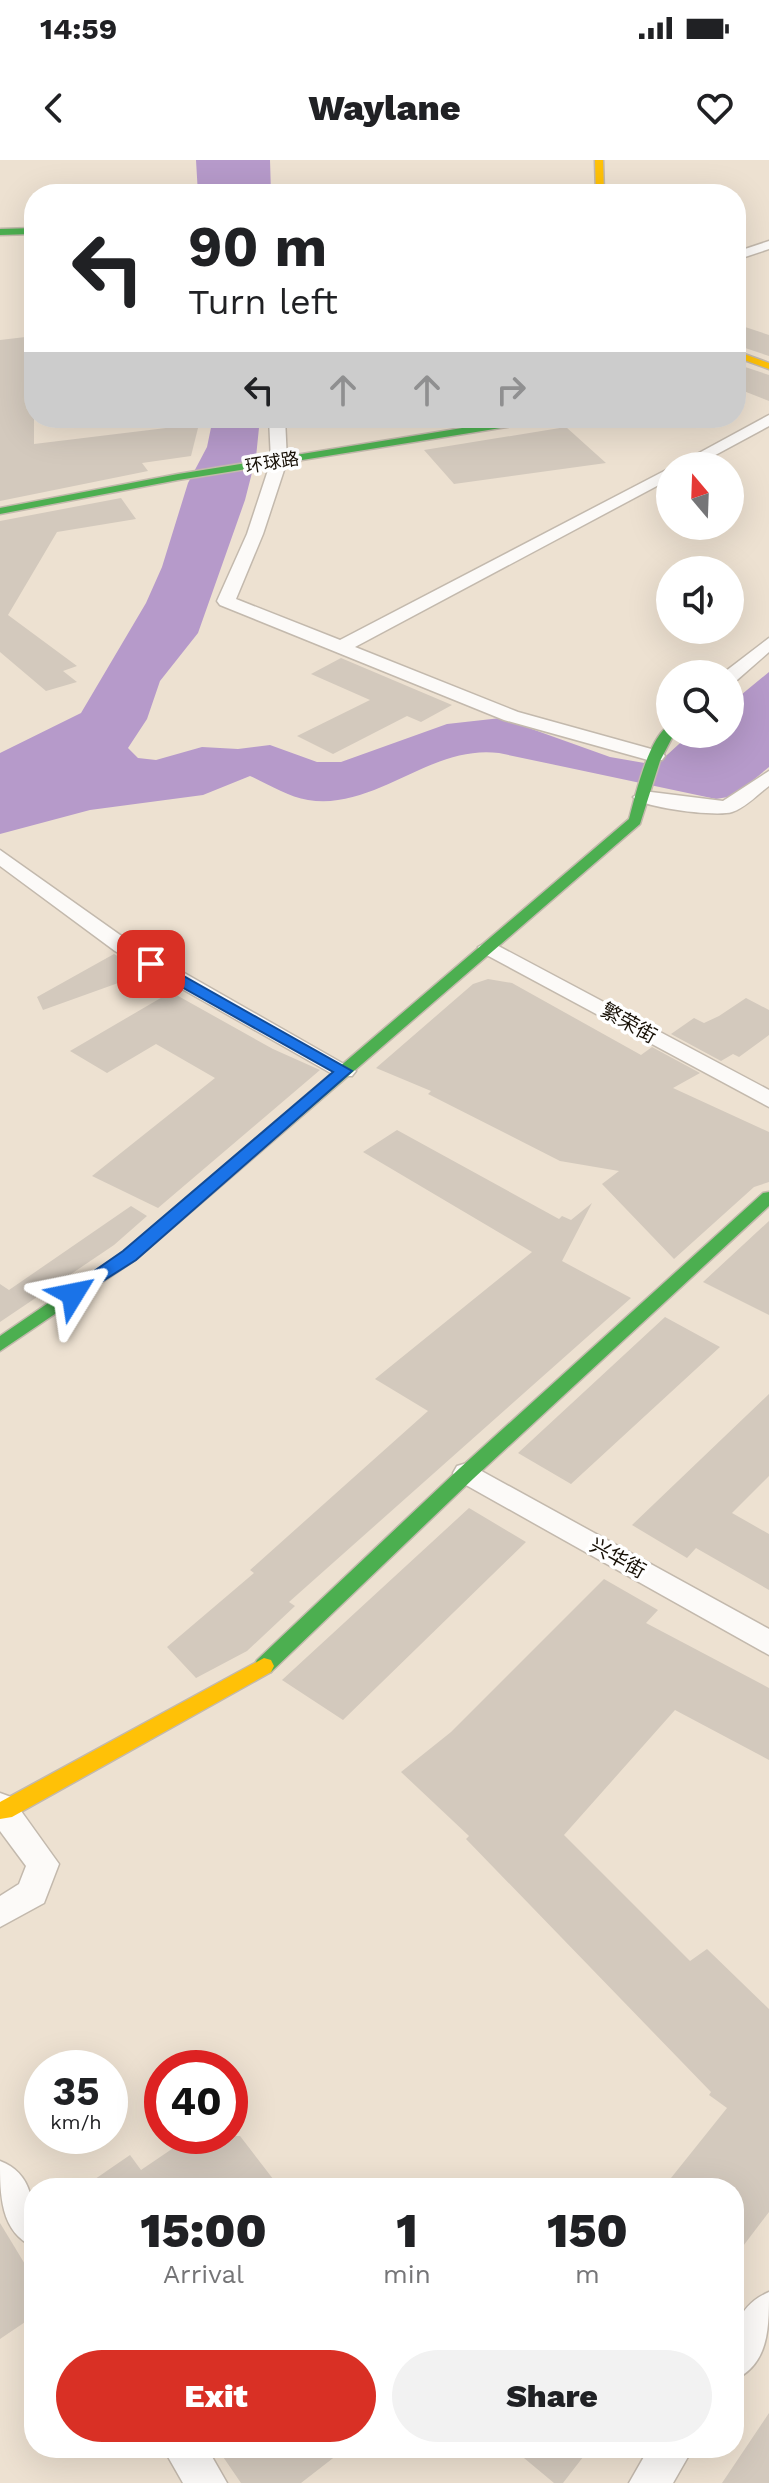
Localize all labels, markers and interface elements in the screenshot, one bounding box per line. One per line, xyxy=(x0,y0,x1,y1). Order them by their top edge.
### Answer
text: 14:59 xyxy=(40,11,117,46)
icon: back xyxy=(32,86,76,130)
icon: heart xyxy=(693,86,737,130)
text: Waylane xyxy=(308,87,461,129)
text: 90 m xyxy=(188,214,327,280)
icon: left xyxy=(56,216,160,320)
text: Turn left xyxy=(188,281,338,323)
icon: left xyxy=(237,368,281,412)
icon: ahead xyxy=(321,368,365,412)
icon: ahead xyxy=(405,368,449,412)
icon: right xyxy=(489,368,533,412)
street label: 环球路 xyxy=(244,447,300,477)
north arrow xyxy=(656,452,744,540)
map controls xyxy=(656,452,744,748)
button: sound xyxy=(656,556,744,644)
button: search xyxy=(656,660,744,748)
pin xyxy=(117,930,185,998)
icon: arrive xyxy=(129,942,173,986)
street label: 繁荣街 xyxy=(597,998,661,1048)
position arrow xyxy=(31,1252,115,1336)
street label: 兴华街 xyxy=(586,1533,650,1583)
speed limit sign: 40 xyxy=(144,2050,248,2154)
text: 35 xyxy=(52,2068,100,2115)
text: km/h xyxy=(50,2110,102,2134)
text: 15:00 xyxy=(140,2202,267,2259)
text: 1 xyxy=(396,2202,418,2259)
text: 150 xyxy=(547,2202,628,2259)
text: Arrival xyxy=(163,2259,244,2289)
text: min xyxy=(383,2259,431,2289)
text: m xyxy=(575,2259,600,2289)
button: Exit xyxy=(56,2350,376,2442)
button: Share xyxy=(392,2350,712,2442)

